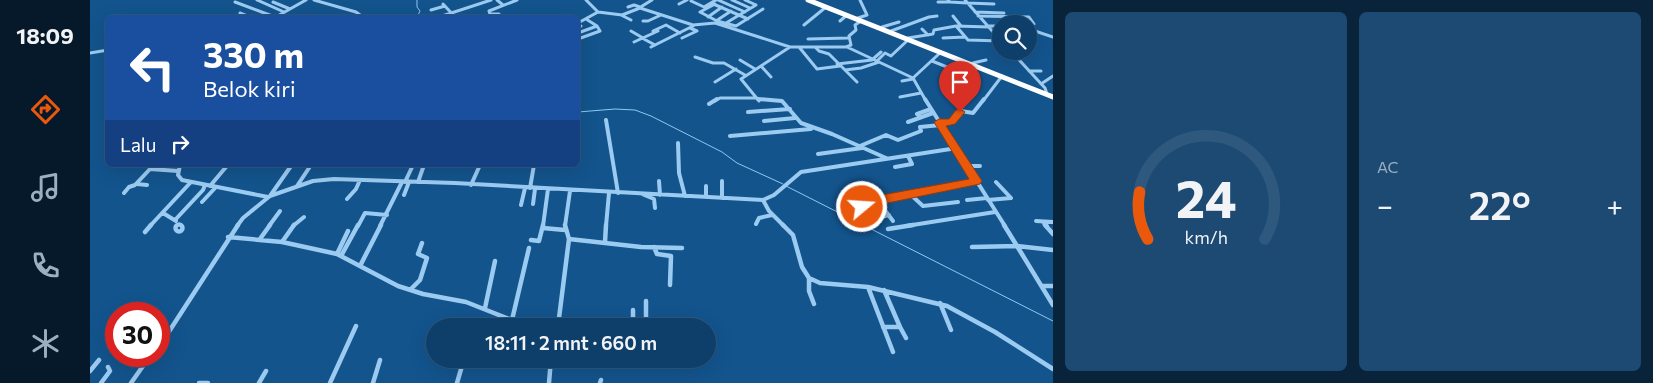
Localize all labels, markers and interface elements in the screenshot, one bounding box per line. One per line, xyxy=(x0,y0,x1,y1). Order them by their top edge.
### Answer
map controls xyxy=(992,15,1037,60)
button: search xyxy=(992,15,1037,60)
text: 18:09 xyxy=(16,22,74,49)
text: 330 m xyxy=(203,32,304,75)
icon: left xyxy=(120,35,185,100)
pin xyxy=(939,61,981,112)
icon: arrive xyxy=(946,68,974,96)
text: Belok kiri xyxy=(203,75,296,102)
icon: directions xyxy=(28,92,63,127)
icon: right xyxy=(166,130,194,158)
text: Lalu xyxy=(120,133,156,156)
text: AC xyxy=(1377,157,1399,176)
text: 24 xyxy=(1176,165,1236,229)
icon: music xyxy=(28,170,63,205)
position arrow xyxy=(835,180,887,232)
text: 22° xyxy=(1469,181,1531,228)
text: − xyxy=(1377,188,1393,222)
text: + xyxy=(1607,188,1623,222)
text: km/h xyxy=(1184,226,1228,248)
icon: phone xyxy=(28,248,63,283)
speed limit sign: 30 xyxy=(105,302,170,367)
icon: climate xyxy=(28,326,63,361)
text: 18:11 · 2 mnt · 660 m xyxy=(485,331,657,354)

